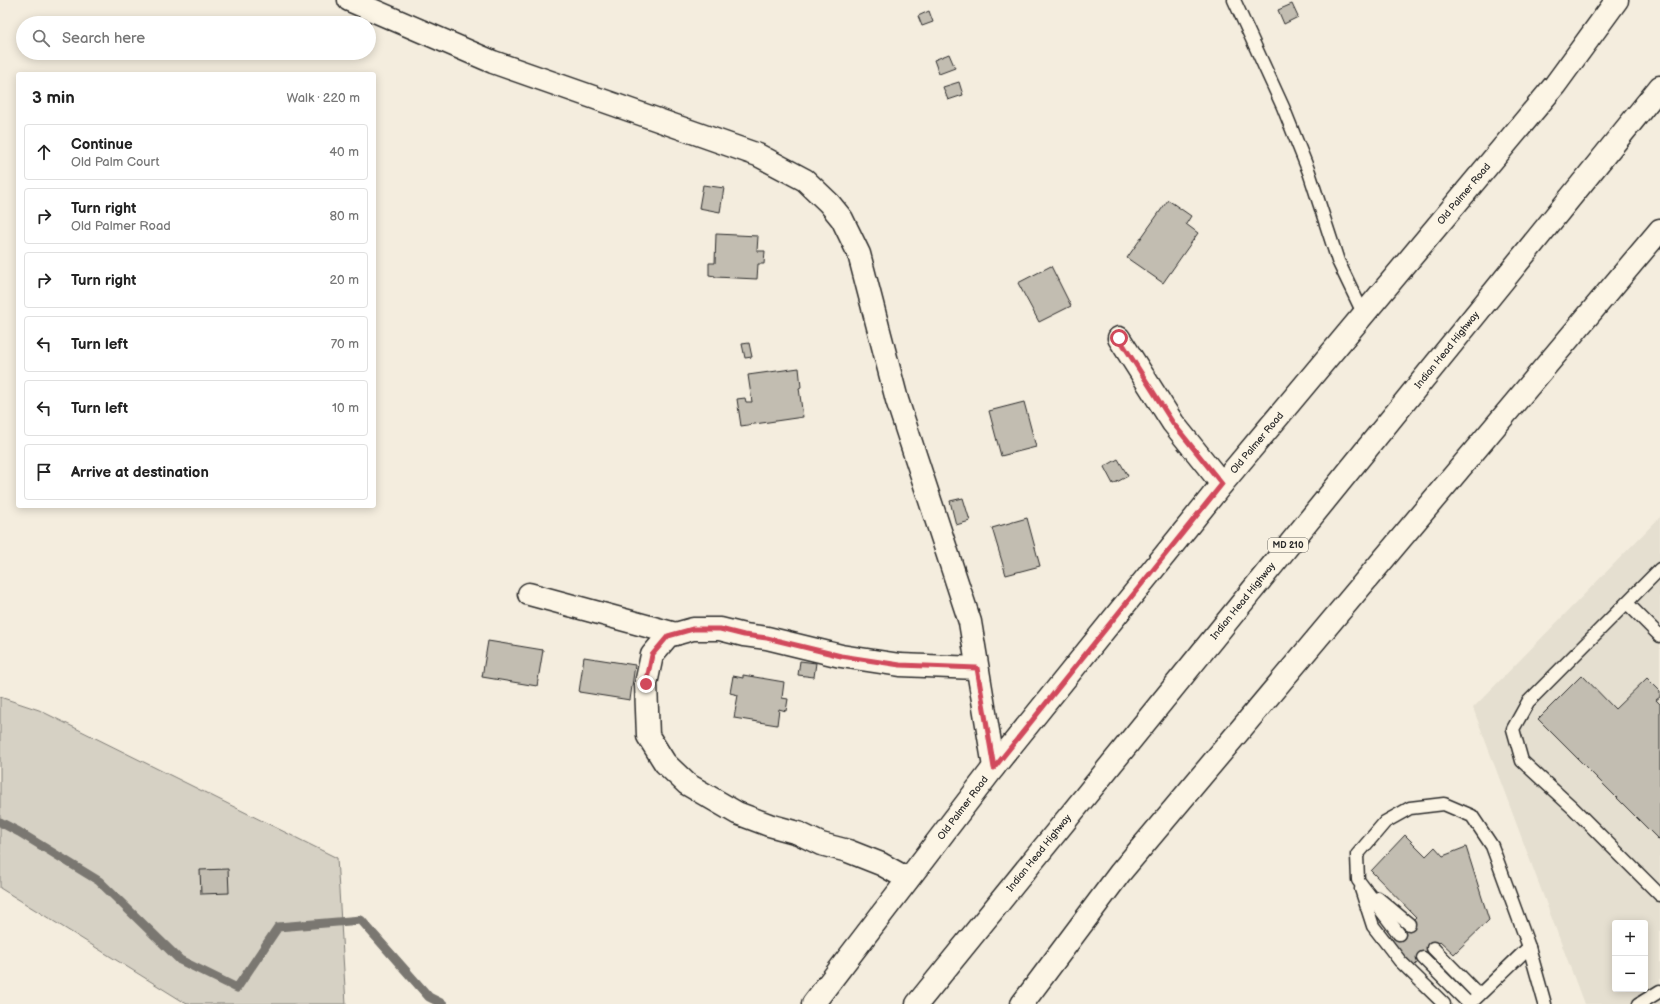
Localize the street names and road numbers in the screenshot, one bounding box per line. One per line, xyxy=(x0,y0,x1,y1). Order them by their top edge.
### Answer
street label: Old Palmer Road xyxy=(1435,161,1493,227)
street label: Indian Head Highway xyxy=(1412,309,1482,391)
street label: Old Palmer Road xyxy=(1228,410,1286,476)
road number: MD 210 xyxy=(1268,538,1308,552)
street label: Indian Head Highway xyxy=(1208,560,1278,642)
street label: Old Palmer Road xyxy=(935,774,991,842)
street label: Indian Head Highway xyxy=(1004,812,1074,894)

